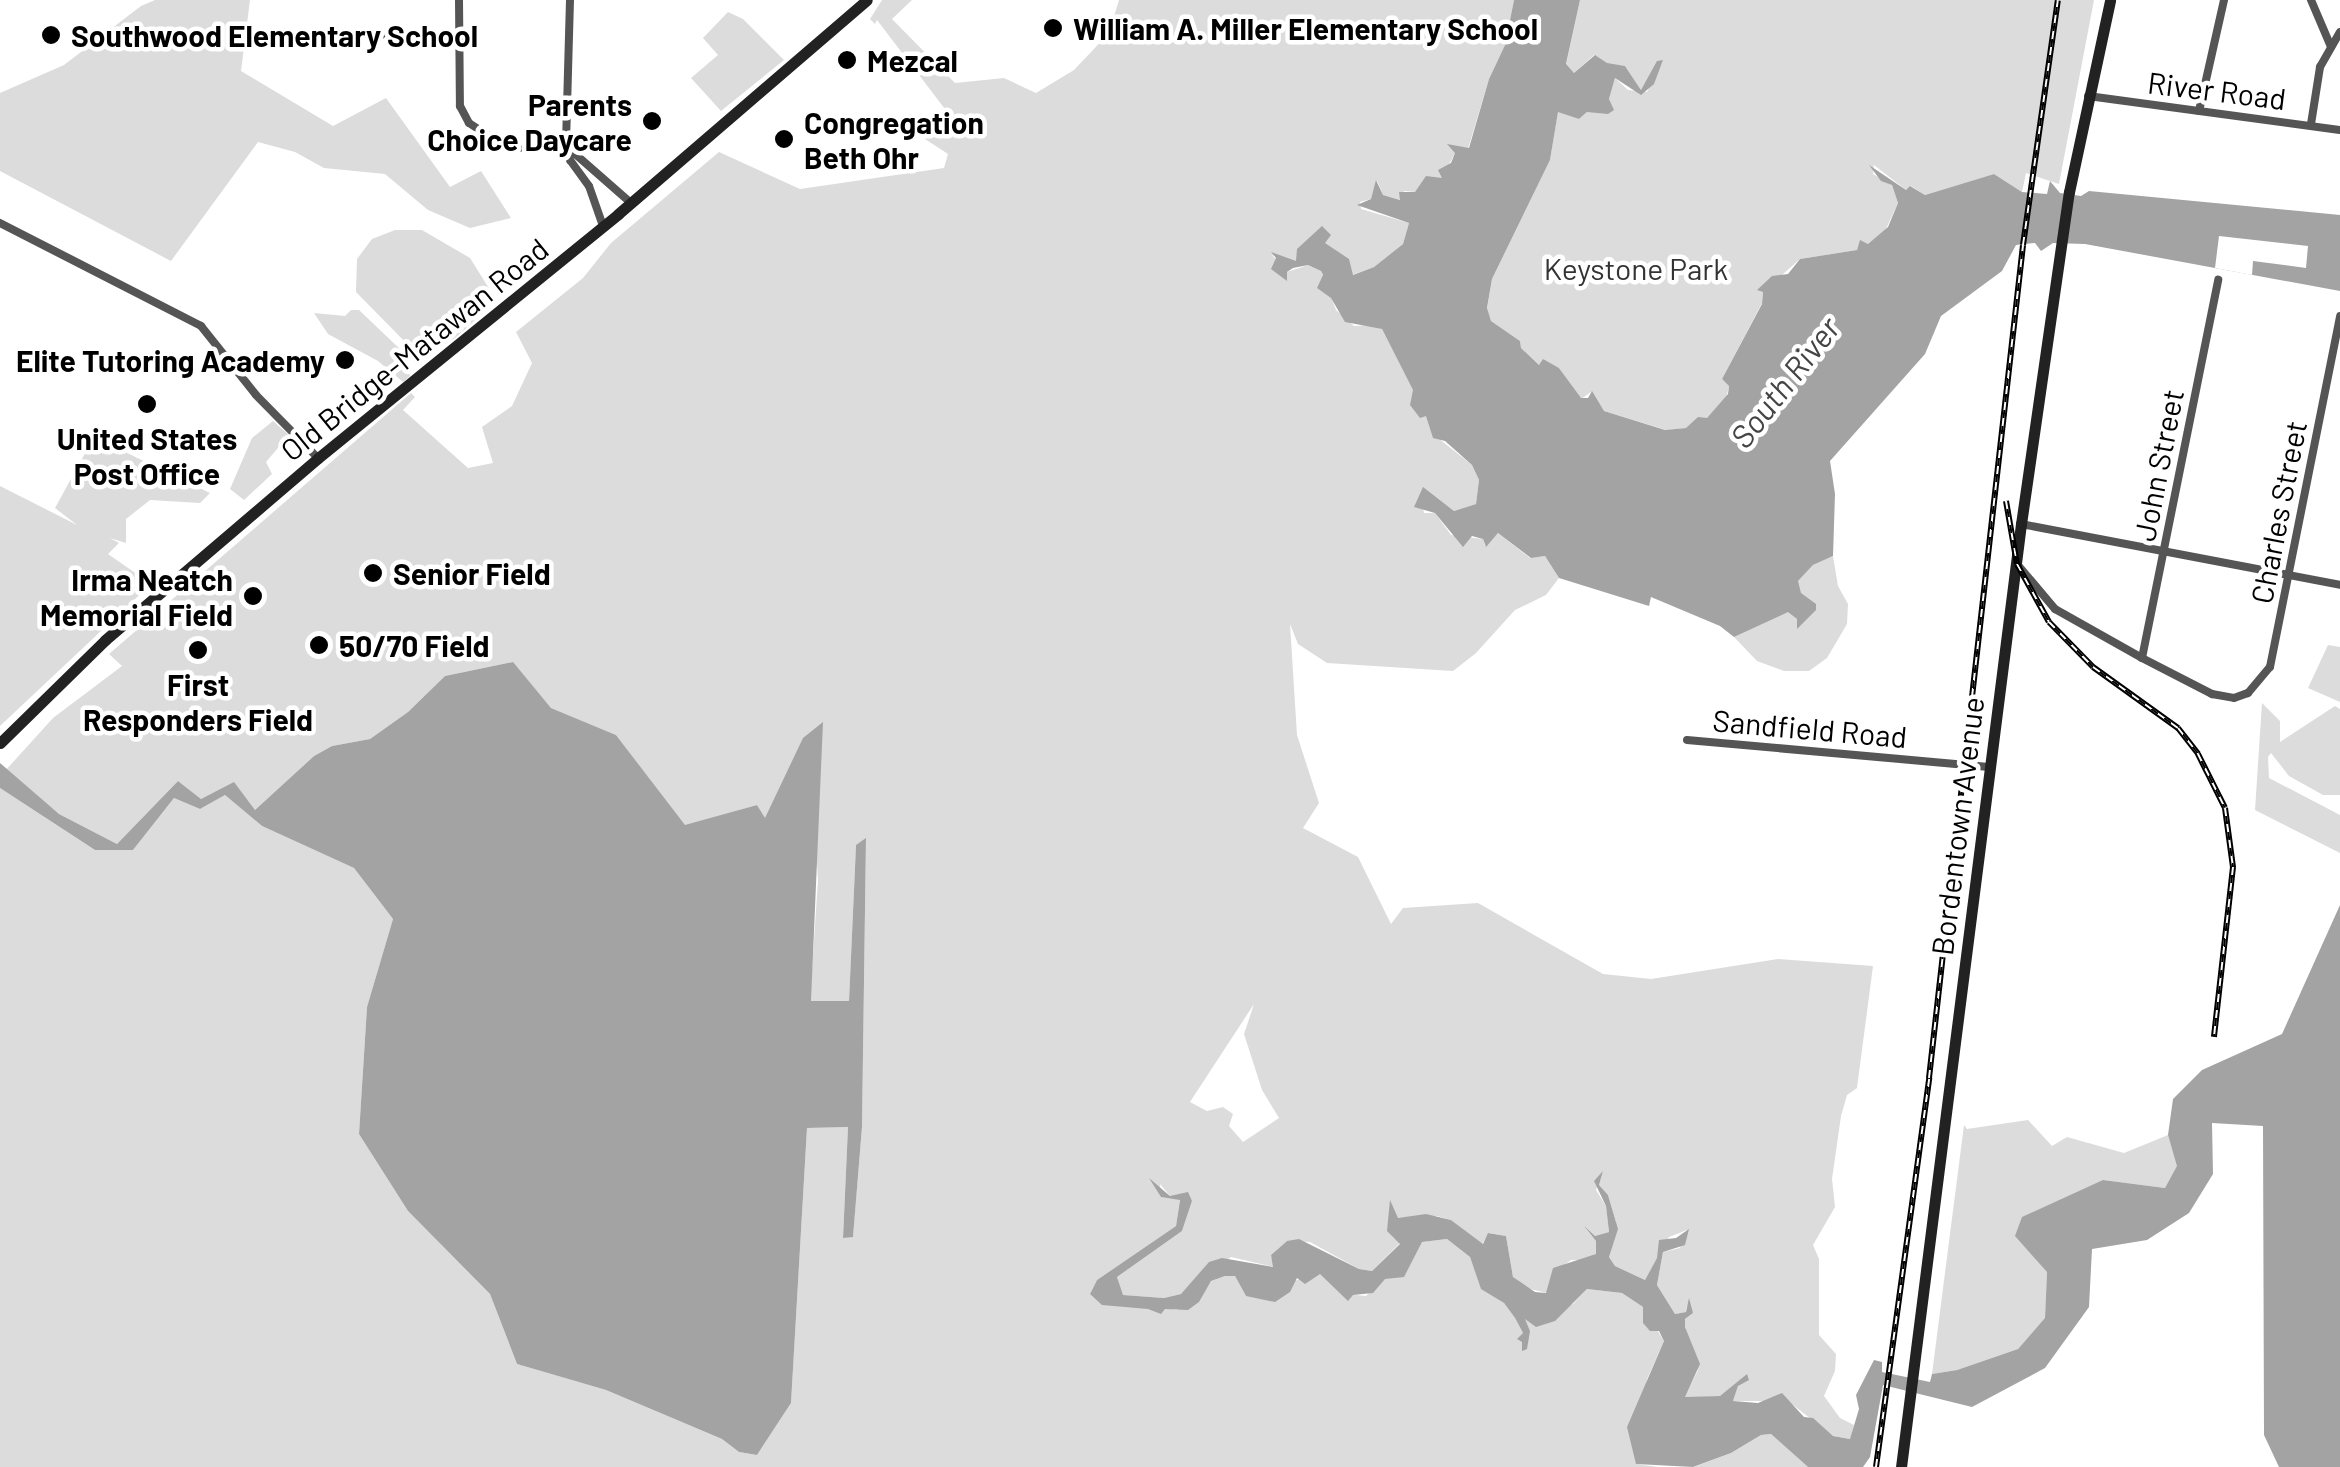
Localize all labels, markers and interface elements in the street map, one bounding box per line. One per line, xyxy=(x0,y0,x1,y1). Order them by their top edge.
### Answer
place label: William A. Miller Elementary School xyxy=(1073,10,1538,46)
place label: Southwood Elementary School xyxy=(71,17,478,53)
marker: William A. Miller Elementary School xyxy=(1042,17,1064,39)
marker: Southwood Elementary School xyxy=(40,24,62,46)
place label: Mezcal xyxy=(867,42,958,78)
marker: Mezcal xyxy=(836,49,858,71)
street label: River Road xyxy=(2146,64,2288,116)
place label: Parents Choice Daycare xyxy=(427,86,632,156)
place label: Congregation Beth Ohr xyxy=(804,104,984,174)
marker: Parents Choice Daycare xyxy=(641,110,663,132)
marker: Congregation Beth Ohr xyxy=(773,128,795,150)
street label: Old Bridge-Matawan Road xyxy=(273,230,555,468)
park label: Keystone Park xyxy=(1544,250,1728,286)
water label: South River xyxy=(1721,309,1847,455)
place label: Elite Tutoring Academy xyxy=(16,342,325,378)
marker: Elite Tutoring Academy xyxy=(334,349,356,371)
street label: John Street xyxy=(2126,386,2190,544)
marker: United States Post Office xyxy=(136,393,158,415)
street label: Charles Street xyxy=(2243,417,2313,607)
place label: United States Post Office xyxy=(57,420,237,490)
place label: Senior Field xyxy=(393,555,551,591)
place label: Irma Neatch Memorial Field xyxy=(40,561,233,632)
marker: Senior Field xyxy=(362,562,384,584)
marker: Irma Neatch Memorial Field xyxy=(242,585,264,607)
place label: 50/70 Field xyxy=(339,627,490,663)
marker: 50/70 Field xyxy=(308,634,330,656)
marker: First Responders Field xyxy=(187,639,209,661)
place label: First Responders Field xyxy=(83,666,313,736)
street label: Bordentown Avenue xyxy=(1923,695,1991,957)
street label: Sandfield Road xyxy=(1711,702,1909,754)

